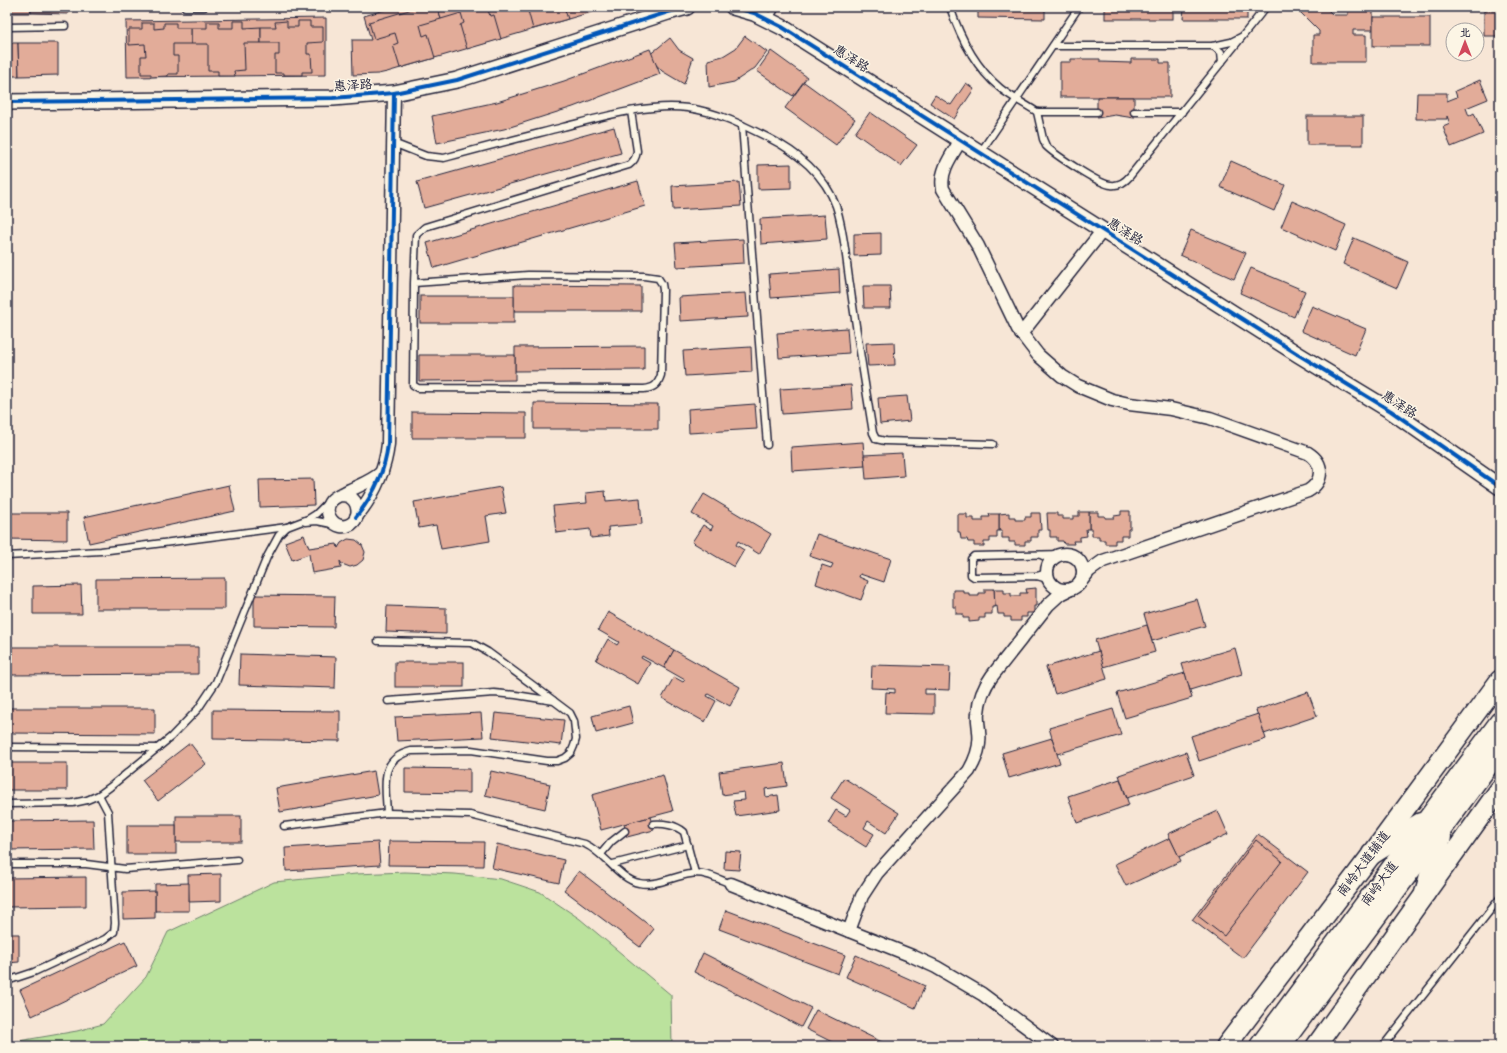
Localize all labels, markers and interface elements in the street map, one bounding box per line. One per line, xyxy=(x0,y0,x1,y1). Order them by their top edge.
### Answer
north arrow xyxy=(1445,22,1485,62)
text: 北 xyxy=(1460,26,1471,40)
street label: 惠泽路 xyxy=(830,41,872,77)
street label: 惠泽路 xyxy=(333,76,373,96)
street label: 惠泽路 xyxy=(1104,214,1146,250)
street label: 惠泽路 xyxy=(1378,387,1420,423)
street label: 南岭大道辅道 xyxy=(1334,828,1394,900)
street label: 南岭大道 xyxy=(1358,859,1402,909)

